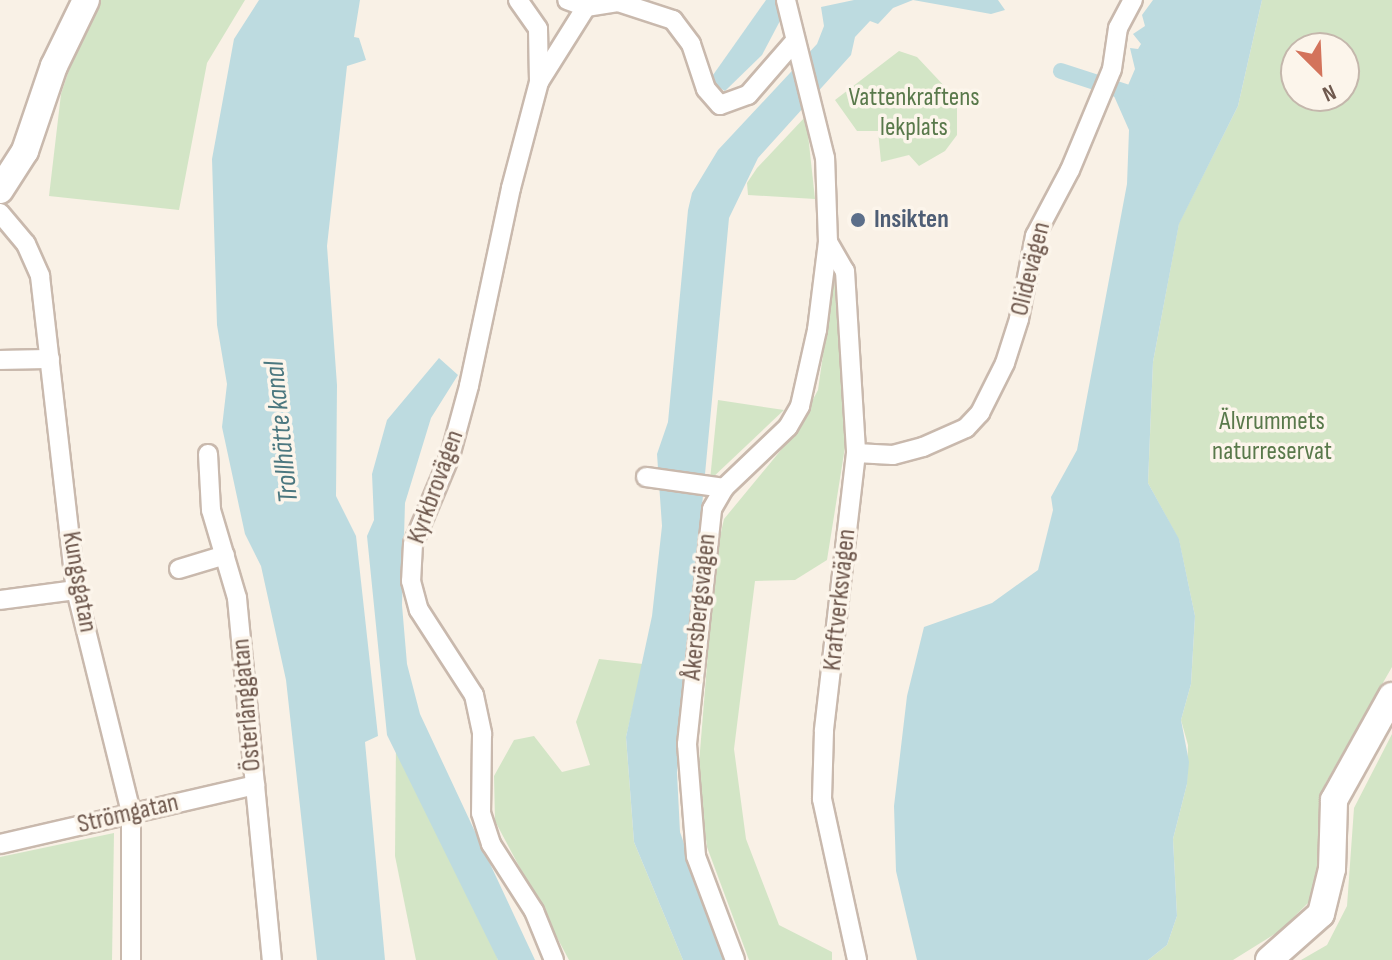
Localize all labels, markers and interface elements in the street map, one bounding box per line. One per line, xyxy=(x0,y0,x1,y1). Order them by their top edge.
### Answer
north arrow xyxy=(1280,32,1360,112)
text: N xyxy=(1318,78,1340,107)
park label: Vattenkraftens lekplats xyxy=(848,82,980,144)
place label: Insikten xyxy=(874,204,949,236)
marker: Insikten xyxy=(849,211,867,229)
street label: Olidevägen xyxy=(1004,219,1058,319)
water label: Trollhätte kanal xyxy=(258,359,306,505)
park label: Älvrummets naturreservat xyxy=(1212,406,1332,468)
street label: Kyrkbrovägen xyxy=(401,426,471,548)
street label: Kraftverksvägen xyxy=(817,528,863,672)
street label: Kungsgatan xyxy=(55,529,103,635)
street label: Åkersbergsvägen xyxy=(677,532,723,682)
street label: Österlånggatan xyxy=(226,637,268,773)
street label: Strömgatan xyxy=(75,787,181,841)

